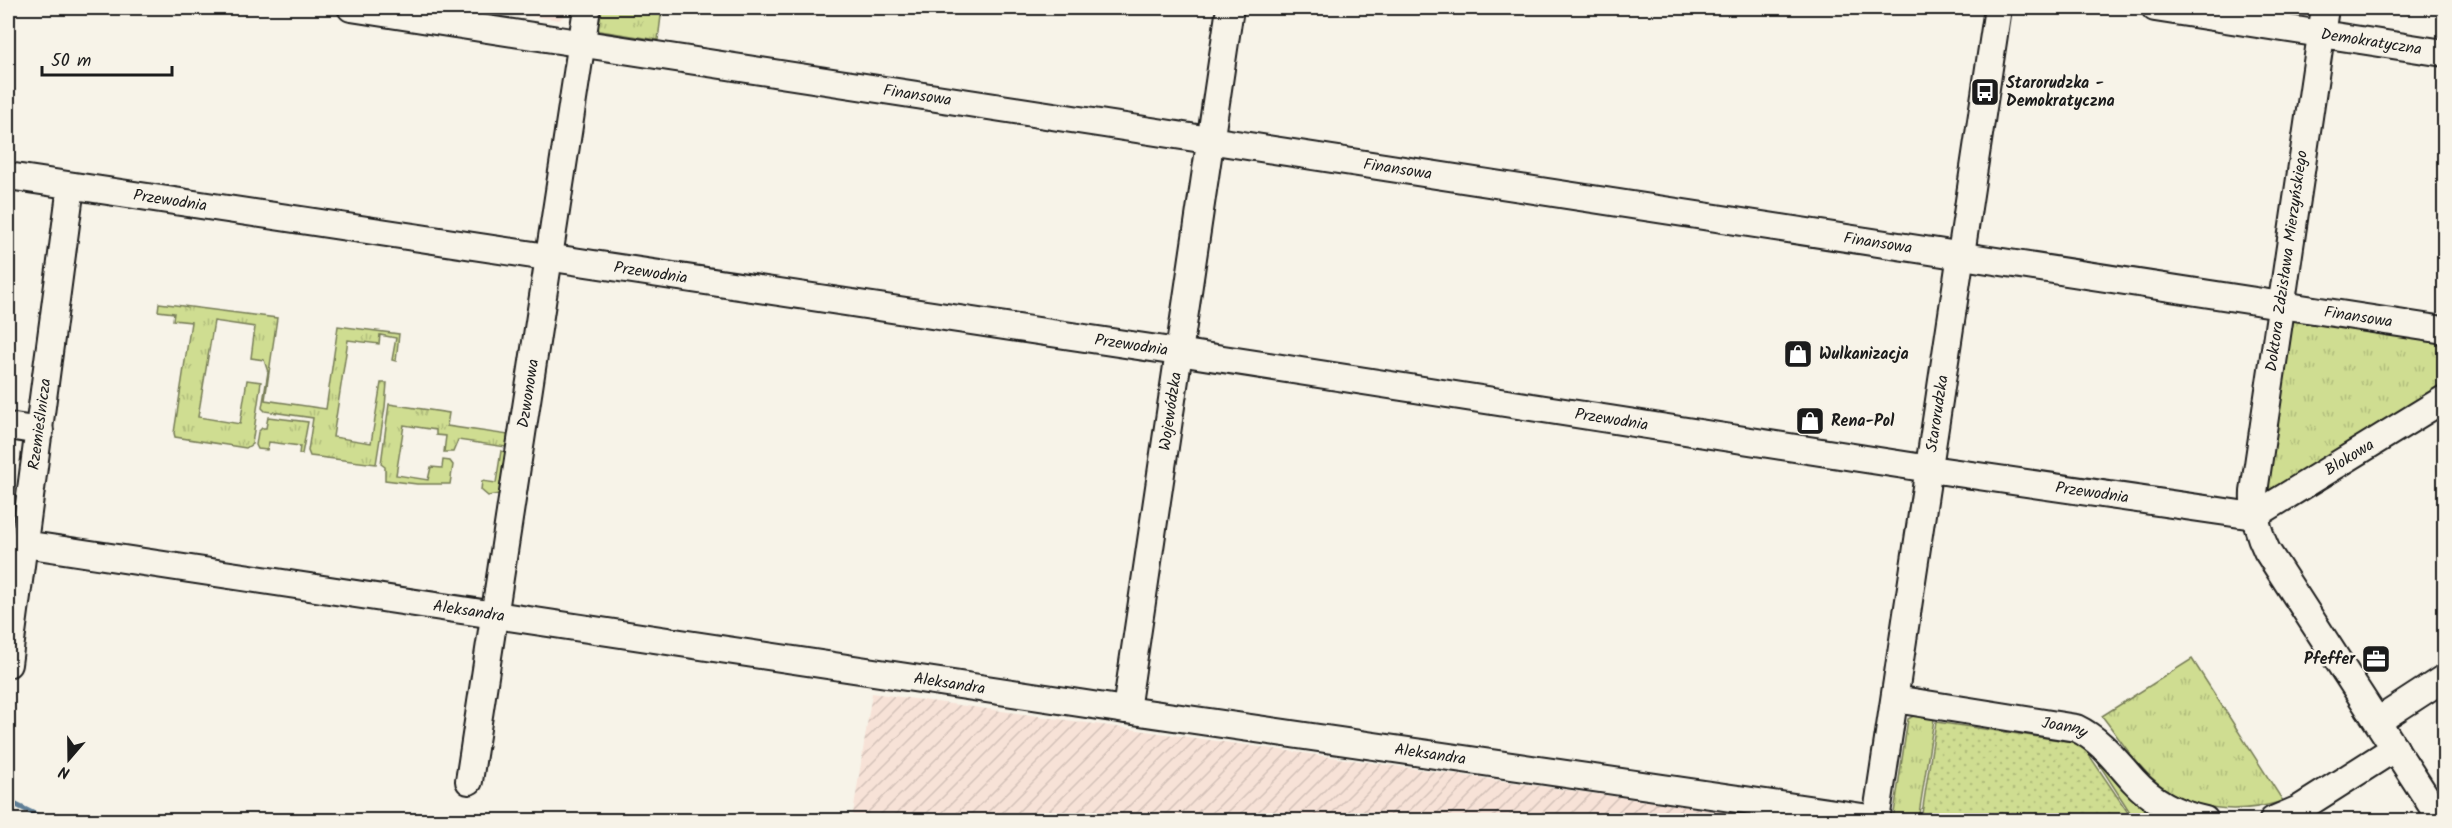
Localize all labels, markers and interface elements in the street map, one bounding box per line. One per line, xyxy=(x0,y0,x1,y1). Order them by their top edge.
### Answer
street label: Demokratyczna xyxy=(2319,22,2424,62)
scale bar xyxy=(42,39,172,77)
text: 50 m xyxy=(51,47,91,76)
place label: Starorudzka - Demokratyczna xyxy=(2006,71,2115,114)
bus stop icon: Starorudzka - Demokratyczna xyxy=(1969,76,2001,108)
street label: Finansowa xyxy=(881,78,953,113)
street label: Doktora Zdzisława Mierzyńskiego xyxy=(2259,149,2315,373)
street label: Finansowa xyxy=(1362,151,1434,187)
street label: Przewodnia xyxy=(132,183,209,218)
street label: Finansowa xyxy=(1842,225,1914,261)
street label: Przewodnia xyxy=(612,255,689,291)
street label: Finansowa xyxy=(2322,299,2394,334)
street label: Przewodnia xyxy=(1093,327,1170,363)
shop icon: Wulkanizacja xyxy=(1782,338,1814,370)
place label: Wulkanizacja xyxy=(1819,342,1909,367)
street label: Dzwonowa xyxy=(511,357,546,430)
street label: Wojewódzka xyxy=(1152,370,1188,452)
street label: Starorudzka xyxy=(1919,373,1955,454)
street label: Rzemieślnicza xyxy=(21,377,58,471)
street label: Przewodnia xyxy=(1573,401,1650,438)
shop icon: Rena-Pol xyxy=(1794,405,1826,437)
place label: Rena-Pol xyxy=(1831,409,1895,434)
street label: Blokowa xyxy=(2320,432,2379,482)
street label: Przewodnia xyxy=(2054,475,2131,510)
street label: Aleksandra xyxy=(431,593,506,629)
office icon: Pfeffer xyxy=(2360,643,2392,675)
place label: Pfeffer xyxy=(2304,647,2356,672)
street label: Aleksandra xyxy=(912,666,987,701)
street label: Joanny xyxy=(2040,710,2093,745)
north arrow xyxy=(39,729,99,789)
street label: Aleksandra xyxy=(1393,737,1468,772)
text: N xyxy=(55,758,73,785)

